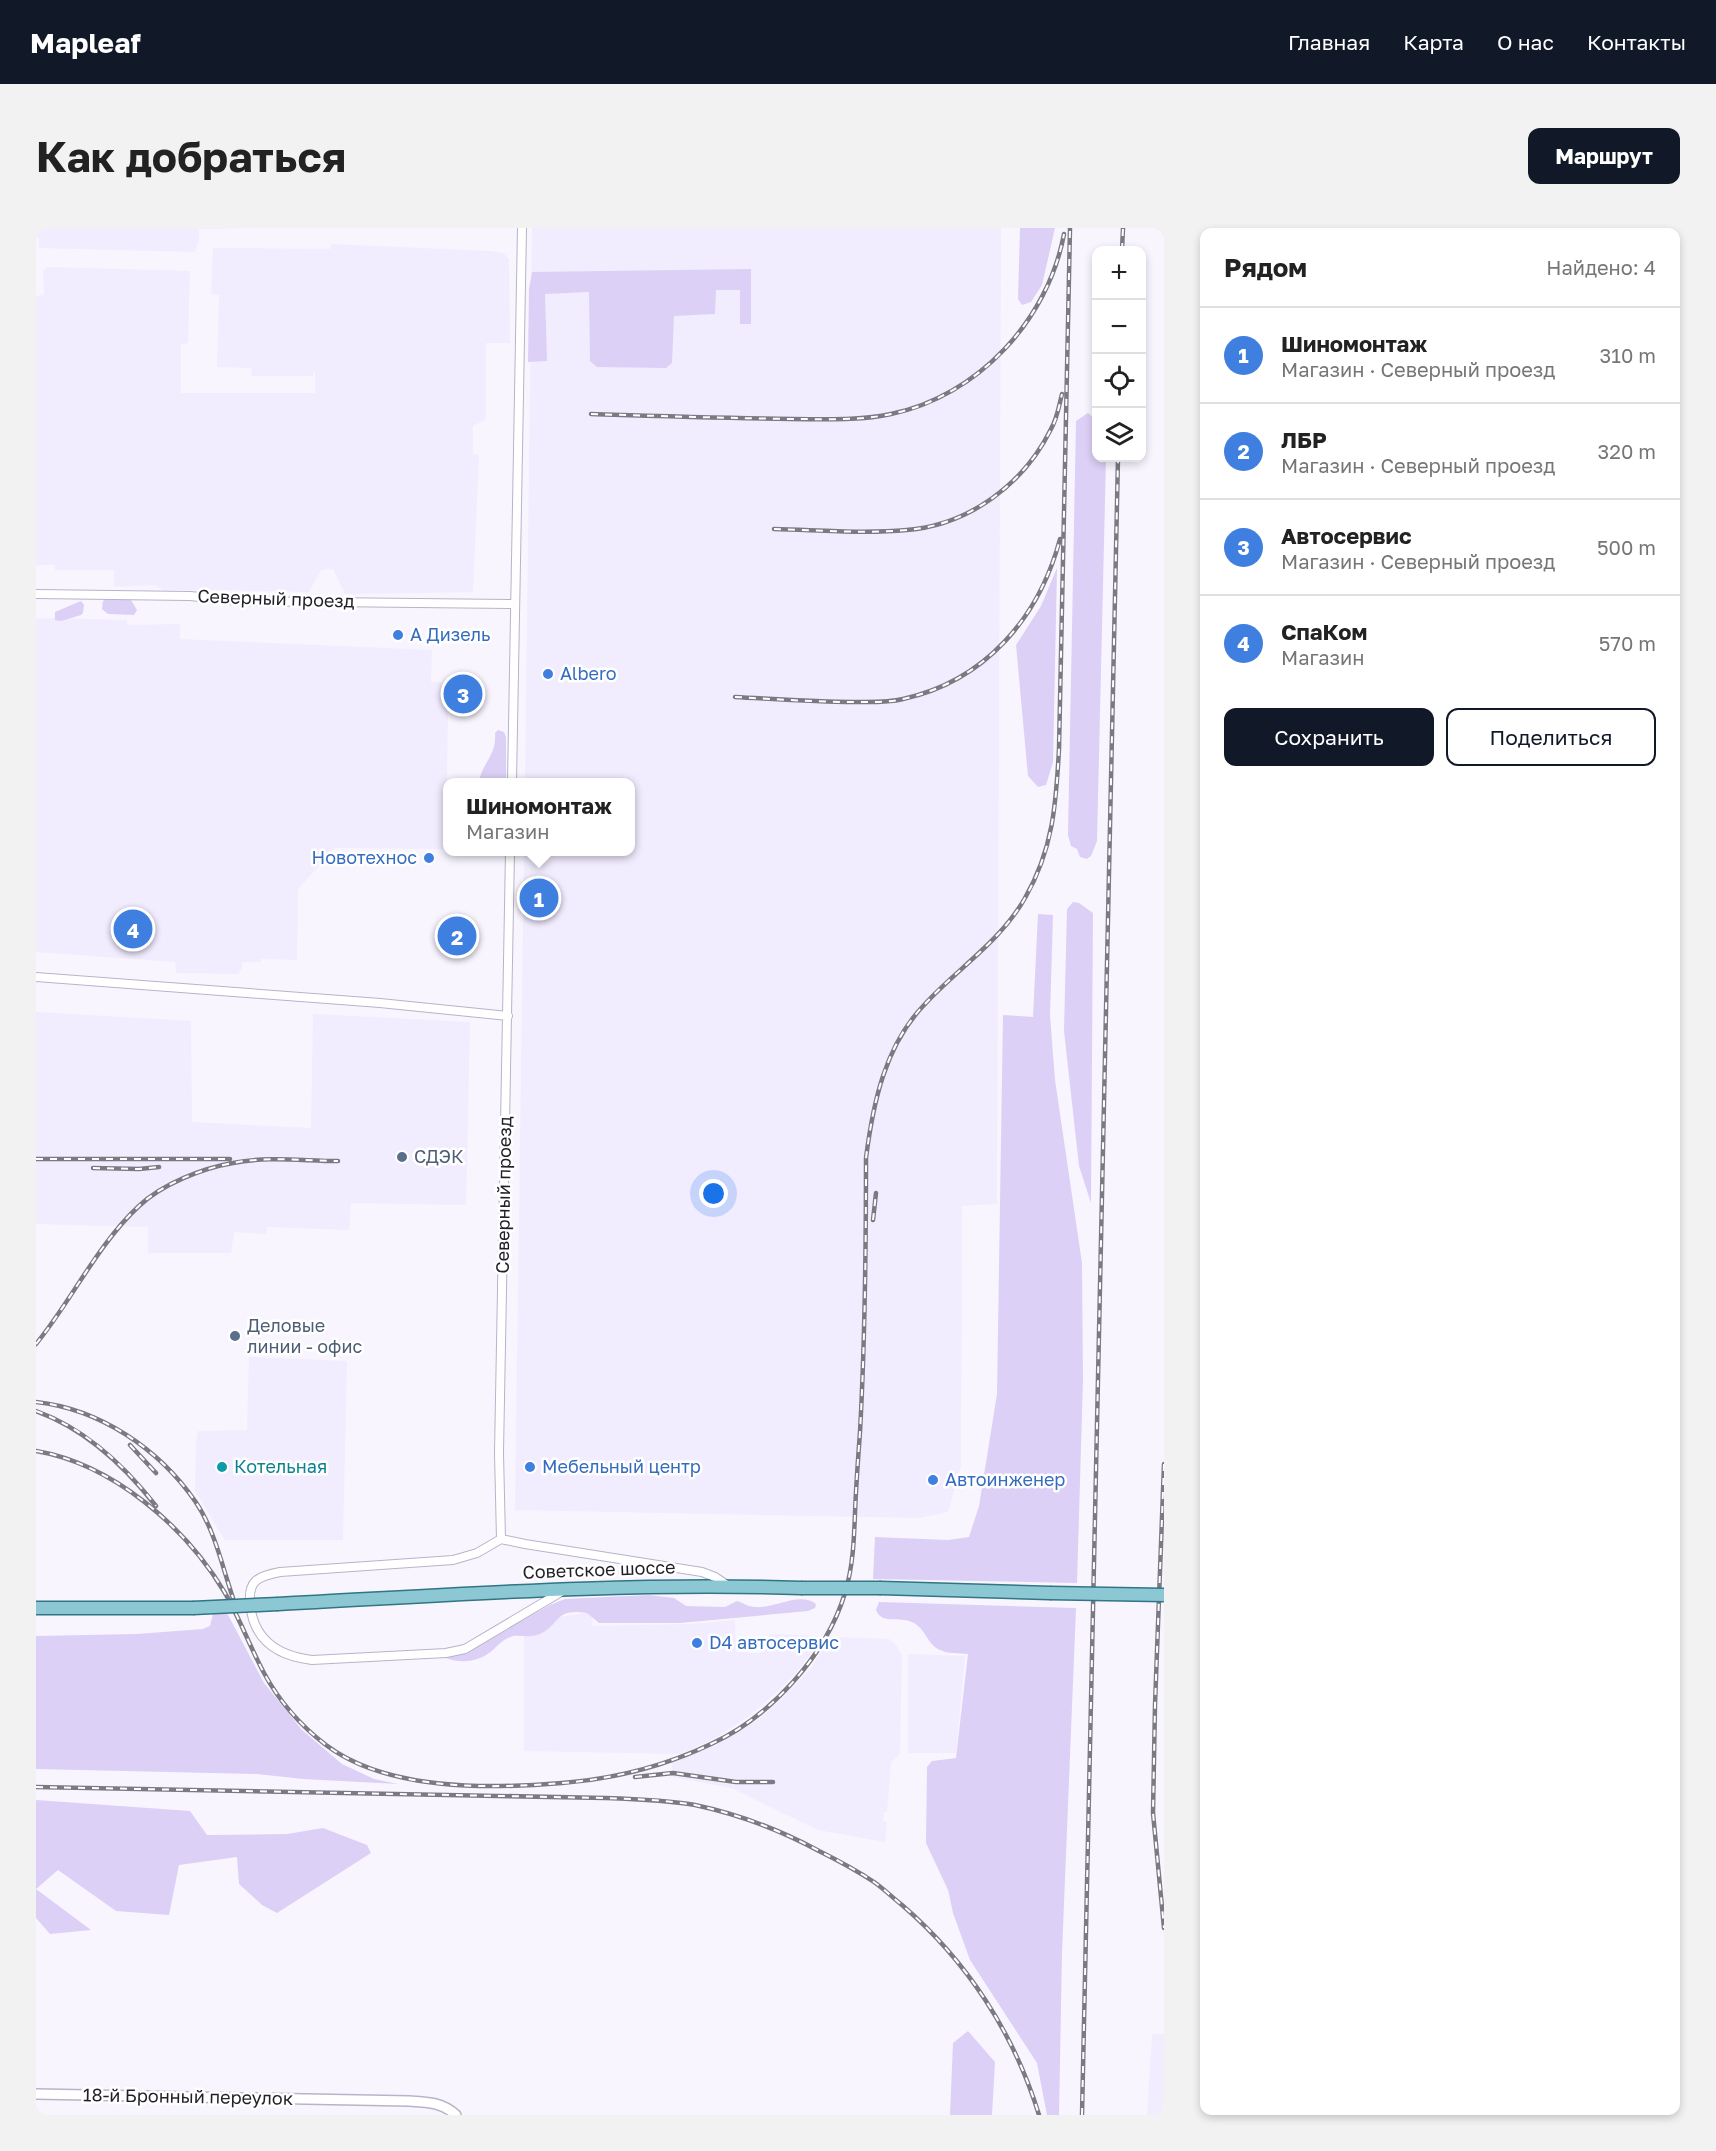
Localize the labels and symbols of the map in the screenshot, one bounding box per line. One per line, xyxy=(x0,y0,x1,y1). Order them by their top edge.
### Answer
street label: Северный проезд xyxy=(197,584,355,612)
place label: А Дизель xyxy=(410,623,490,645)
marker: А Дизель xyxy=(391,628,405,642)
place label: Albero xyxy=(560,662,617,684)
marker: Albero xyxy=(541,667,555,681)
pin: 3 xyxy=(444,672,482,716)
place label: Новотехнос xyxy=(312,846,417,868)
marker: Новотехнос xyxy=(422,851,436,865)
pin: 1 xyxy=(520,876,558,920)
pin: 4 xyxy=(114,906,152,952)
pin: 2 xyxy=(438,914,476,958)
street label: Северный проезд xyxy=(491,1116,515,1274)
place label: СДЭК xyxy=(414,1145,464,1167)
marker: СДЭК xyxy=(395,1150,409,1164)
your location xyxy=(699,1179,728,1208)
place label: Деловые линии - офис xyxy=(247,1314,362,1357)
marker: Деловые линии - офис xyxy=(228,1329,242,1343)
place label: Котельная xyxy=(234,1455,327,1477)
place label: Мебельный центр xyxy=(542,1455,701,1477)
marker: Котельная xyxy=(215,1460,229,1474)
marker: Мебельный центр xyxy=(523,1460,537,1474)
place label: Автоинженер xyxy=(945,1468,1065,1490)
marker: Автоинженер xyxy=(926,1473,940,1487)
street label: Советское шоссе xyxy=(522,1555,676,1583)
place label: D4 автосервис xyxy=(709,1631,839,1653)
marker: D4 автосервис xyxy=(690,1636,704,1650)
street label: 18-й Бронный переулок xyxy=(83,2083,293,2109)

